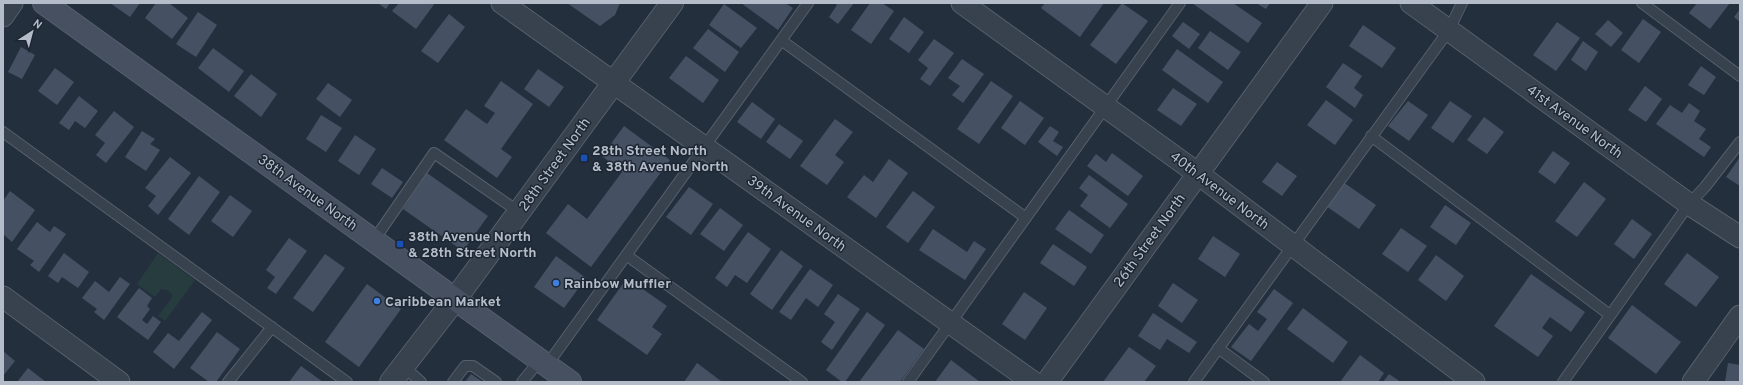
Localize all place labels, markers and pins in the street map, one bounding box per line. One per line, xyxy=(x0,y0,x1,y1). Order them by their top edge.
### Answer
place label: 28th Street North & 38th Avenue North xyxy=(592,143,729,176)
marker: 28th Street North & 38th Avenue North xyxy=(579,153,589,163)
place label: 38th Avenue North & 28th Street North xyxy=(408,229,536,262)
marker: 38th Avenue North & 28th Street North xyxy=(395,239,405,249)
place label: Rainbow Muffler xyxy=(564,276,671,293)
marker: Rainbow Muffler xyxy=(551,278,561,288)
place label: Caribbean Market xyxy=(385,294,501,311)
marker: Caribbean Market xyxy=(372,296,382,306)

